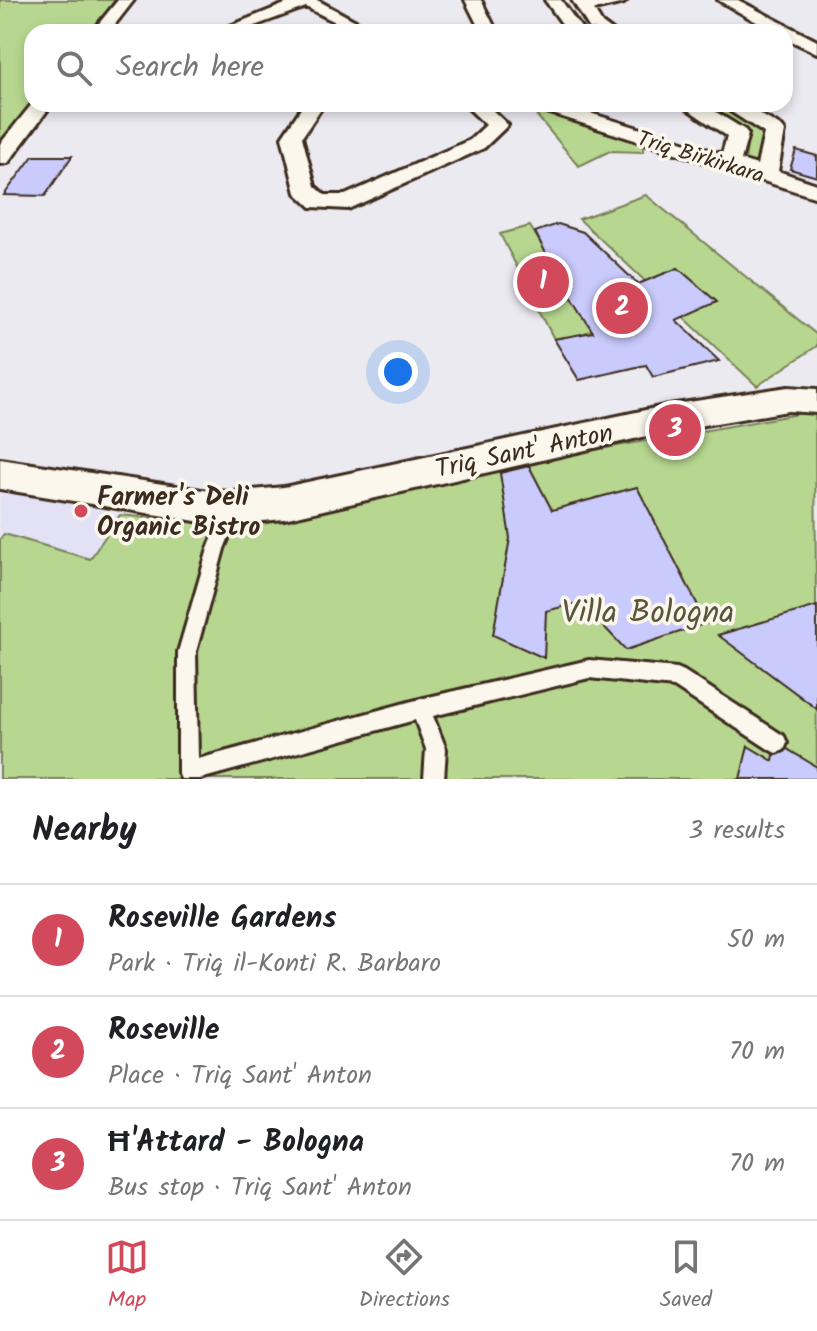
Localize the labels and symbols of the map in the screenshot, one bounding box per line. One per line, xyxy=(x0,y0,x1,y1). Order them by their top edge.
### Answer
street label: Triq Birkirkara xyxy=(632,122,768,194)
pin: 1 xyxy=(517,252,569,312)
pin: 2 xyxy=(596,278,648,338)
your location xyxy=(378,352,418,392)
pin: 3 xyxy=(649,400,701,460)
street label: Triq Sant' Anton xyxy=(432,413,617,491)
place label: Farmer's Deli Organic Bistro xyxy=(97,477,260,549)
marker: Farmer's Deli Organic Bistro xyxy=(72,502,90,520)
park label: Villa Bologna xyxy=(562,588,734,639)

